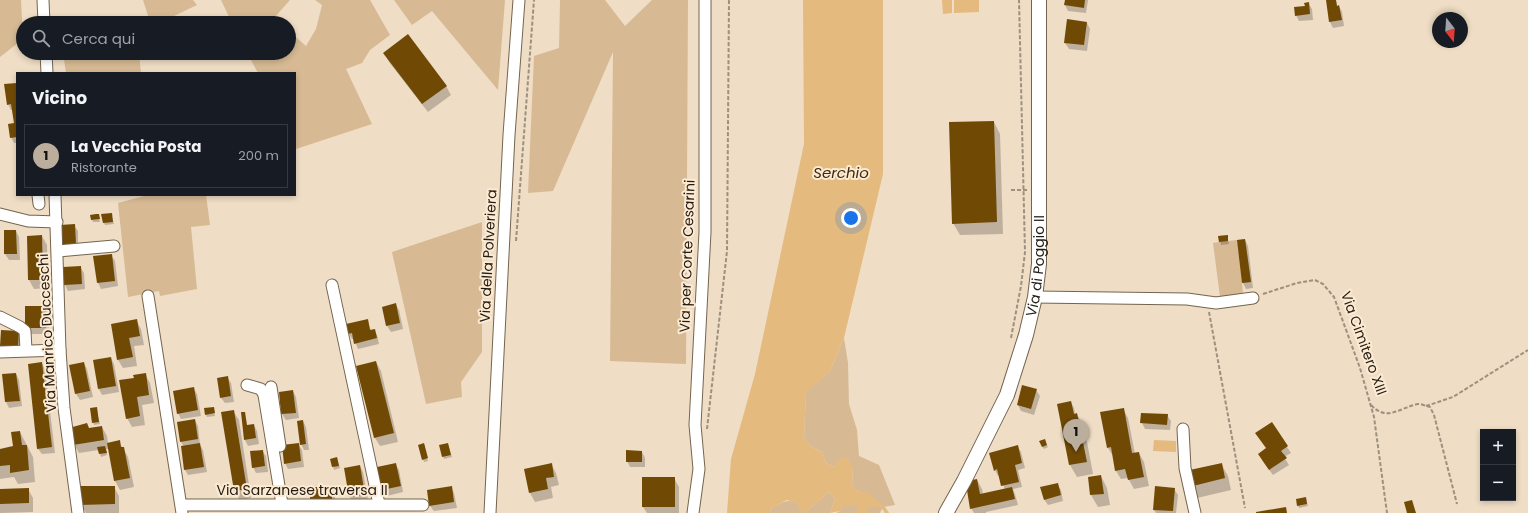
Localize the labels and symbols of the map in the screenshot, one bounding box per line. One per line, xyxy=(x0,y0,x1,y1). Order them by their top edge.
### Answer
north arrow xyxy=(1432,12,1468,48)
water label: Serchio xyxy=(813,162,869,183)
street label: Via per Corte Cesarini xyxy=(674,179,700,333)
street label: Via della Polveriera xyxy=(475,189,501,323)
your location xyxy=(841,208,861,228)
street label: Via di Poggio II xyxy=(1021,215,1049,319)
street label: Via Manrico Ducceschi xyxy=(33,253,61,413)
street label: Via Cimitero XIII xyxy=(1336,288,1392,398)
pin: 1 xyxy=(1063,419,1089,452)
street label: Via Sarzanese traversa II xyxy=(216,480,388,500)

